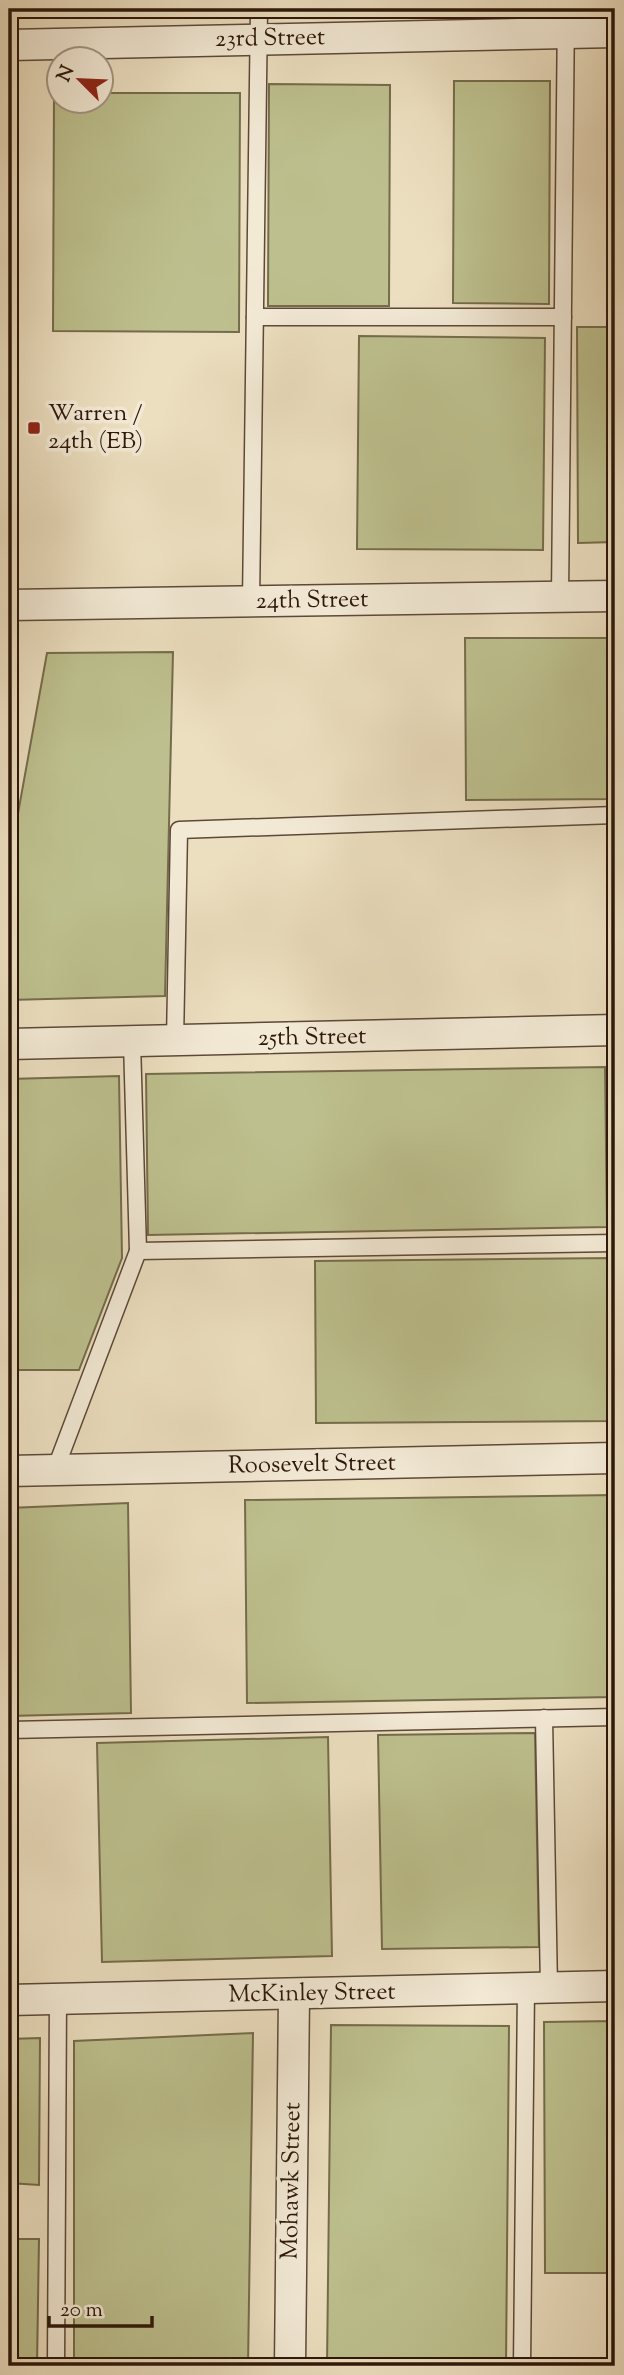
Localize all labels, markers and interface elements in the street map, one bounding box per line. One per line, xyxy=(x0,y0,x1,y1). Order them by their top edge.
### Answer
street label: 23rd Street xyxy=(215,21,325,57)
north arrow xyxy=(46,46,116,116)
text: N xyxy=(51,62,82,87)
place label: Warren / 24th (EB) xyxy=(48,397,143,459)
marker: Warren / 24th (EB) xyxy=(26,420,42,436)
street label: 24th Street xyxy=(255,583,369,619)
street label: 25th Street xyxy=(257,1020,367,1056)
street label: Roosevelt Street xyxy=(228,1447,396,1483)
street label: McKinley Street xyxy=(228,1976,396,2012)
street label: Mohawk Street xyxy=(274,2102,310,2260)
scale bar xyxy=(49,2284,152,2328)
text: 20 m xyxy=(60,2296,103,2326)

